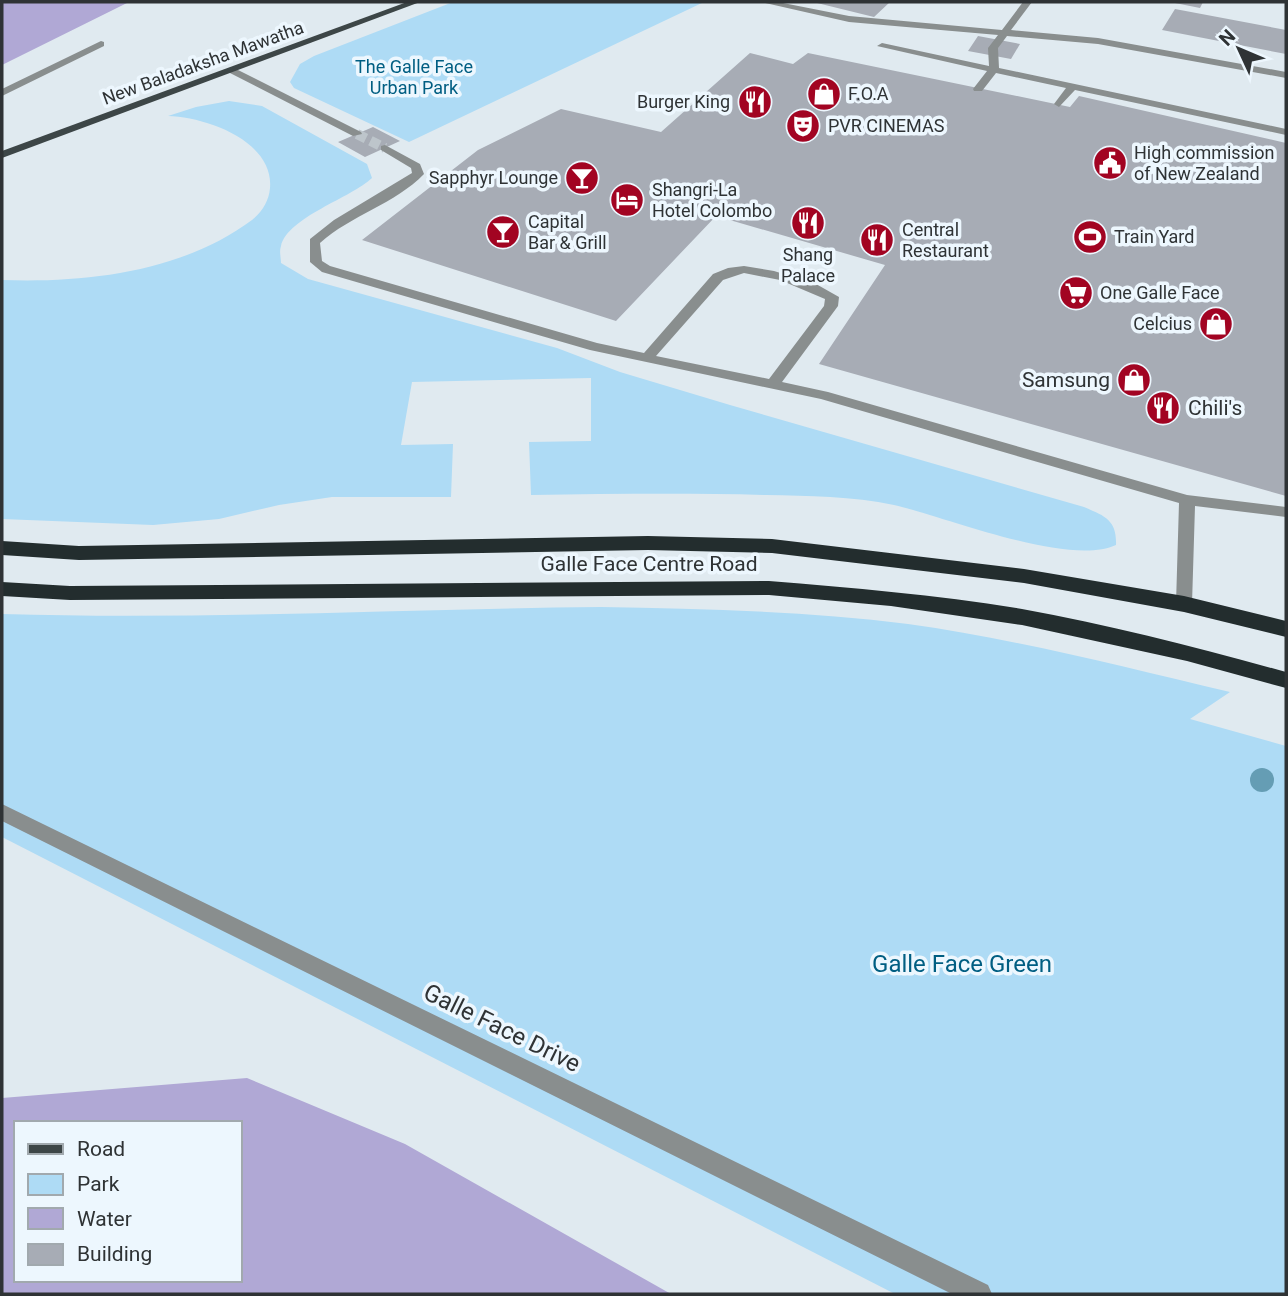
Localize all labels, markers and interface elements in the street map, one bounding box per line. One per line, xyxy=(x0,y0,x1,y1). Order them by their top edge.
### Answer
north arrow xyxy=(1204,14,1274,84)
street label: New Baladaksha Mawatha xyxy=(99,16,306,109)
text: N xyxy=(1214,25,1240,50)
park label: The Galle Face Urban Park xyxy=(355,56,473,98)
shop icon: F.O.A xyxy=(805,75,843,113)
restaurant icon: Burger King xyxy=(736,83,774,121)
place label: F.O.A xyxy=(848,83,889,104)
place label: Burger King xyxy=(637,91,730,112)
theatre icon: PVR CINEMAS xyxy=(784,107,822,145)
place label: PVR CINEMAS xyxy=(828,115,945,136)
place label: High commission of New Zealand xyxy=(1134,142,1275,184)
public building icon: High commission of New Zealand xyxy=(1091,144,1129,182)
bar icon: Sapphyr Lounge xyxy=(563,159,601,197)
place label: Sapphyr Lounge xyxy=(429,167,558,188)
place label: Shangri-La Hotel Colombo xyxy=(652,179,772,221)
hotel icon: Shangri-La Hotel Colombo xyxy=(608,181,646,219)
restaurant icon: Shang Palace xyxy=(789,204,827,242)
place label: Capital Bar & Grill xyxy=(528,211,607,253)
bar icon: Capital Bar & Grill xyxy=(484,213,522,251)
sports icon: Train Yard xyxy=(1071,218,1109,256)
place label: Central Restaurant xyxy=(902,219,989,261)
restaurant icon: Central Restaurant xyxy=(858,221,896,259)
place label: Train Yard xyxy=(1114,226,1194,247)
place label: Shang Palace xyxy=(781,244,835,286)
supermarket icon: One Galle Face xyxy=(1057,274,1095,312)
place label: One Galle Face xyxy=(1100,282,1220,303)
shop icon: Celcius xyxy=(1197,305,1235,343)
place label: Celcius xyxy=(1133,313,1192,334)
shop icon: Samsung xyxy=(1115,361,1153,399)
place label: Samsung xyxy=(1022,368,1110,392)
restaurant icon: Chili's xyxy=(1144,389,1182,427)
place label: Chili's xyxy=(1188,396,1242,420)
street label: Galle Face Centre Road xyxy=(540,552,758,576)
park label: Galle Face Green xyxy=(872,950,1052,978)
street label: Galle Face Drive xyxy=(419,978,585,1078)
legend xyxy=(14,1121,242,1282)
text: Road xyxy=(77,1137,125,1161)
text: Park xyxy=(77,1172,120,1196)
text: Water xyxy=(77,1207,132,1231)
text: Building xyxy=(77,1242,152,1266)

